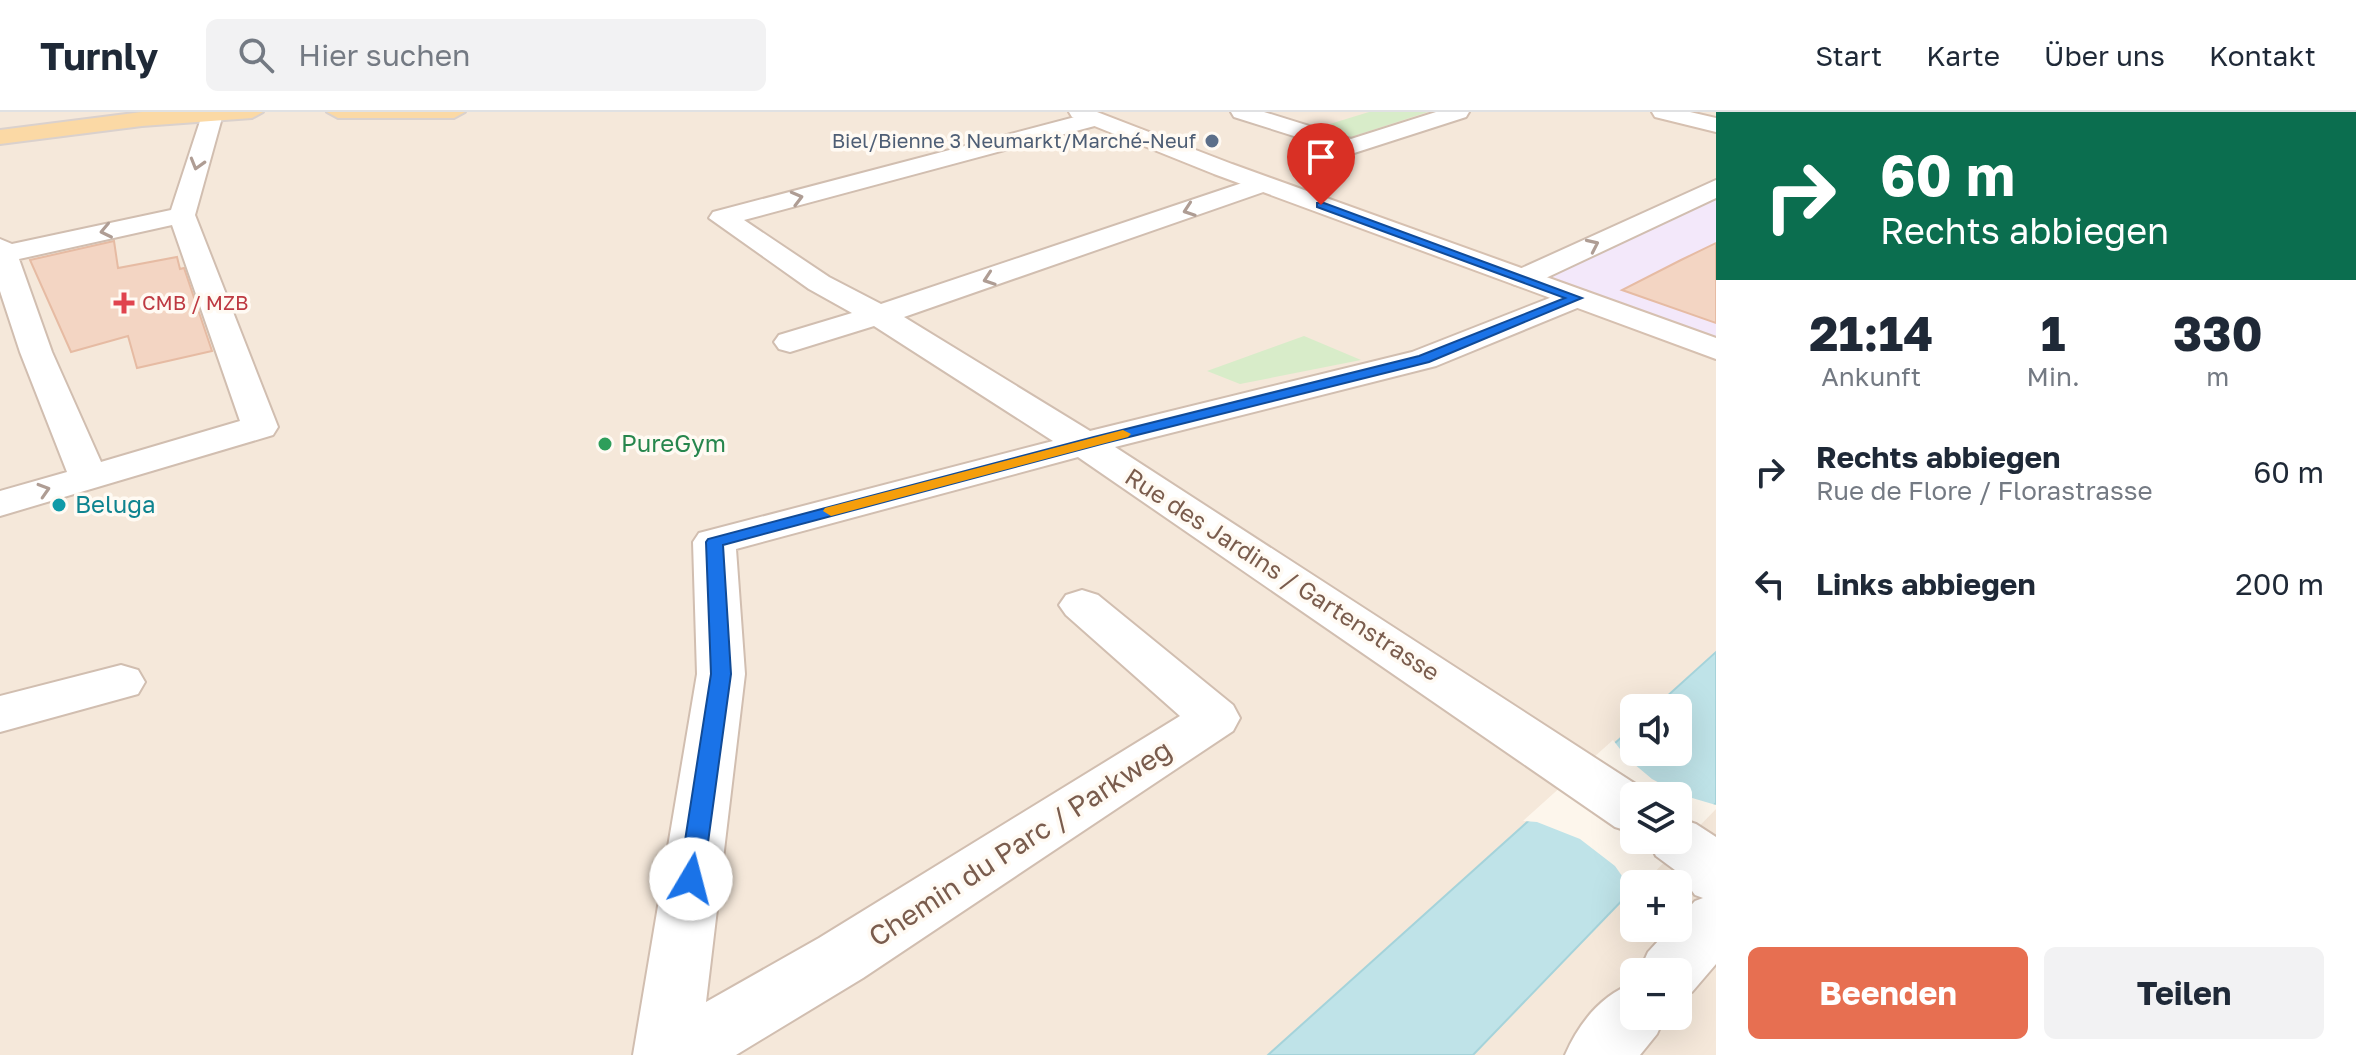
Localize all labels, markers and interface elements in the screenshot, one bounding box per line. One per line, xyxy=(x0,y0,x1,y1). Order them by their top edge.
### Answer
search box xyxy=(206,19,766,91)
text: Turnly xyxy=(40,33,158,78)
icon: search xyxy=(234,33,278,77)
text: Hier suchen xyxy=(298,37,471,73)
text: Start xyxy=(1815,39,1882,72)
text: Karte xyxy=(1926,39,2000,72)
text: Über uns xyxy=(2044,39,2165,72)
text: Kontakt xyxy=(2209,39,2316,72)
pin xyxy=(1287,123,1355,205)
place label: Biel/Bienne 3 Neumarkt/Marché-Neuf xyxy=(832,128,1196,152)
marker: Biel/Bienne 3 Neumarkt/Marché-Neuf xyxy=(1203,132,1221,150)
icon: arrive xyxy=(1299,135,1343,179)
text: 60 m xyxy=(1880,141,2015,208)
icon: right xyxy=(1748,144,1852,248)
one-way arrow xyxy=(190,157,206,171)
one-way arrow xyxy=(789,190,803,207)
one-way arrow xyxy=(1183,200,1197,216)
text: Rechts abbiegen xyxy=(1880,209,2169,252)
one-way arrow xyxy=(100,222,113,239)
one-way arrow xyxy=(1585,239,1600,255)
one-way arrow xyxy=(983,269,997,285)
place label: CMB / MZB xyxy=(142,290,248,314)
marker: CMB / MZB xyxy=(113,292,135,314)
text: 21:14 xyxy=(1809,304,1933,362)
text: 1 xyxy=(2041,304,2066,362)
text: 330 xyxy=(2173,304,2263,362)
text: Ankunft xyxy=(1821,361,1921,392)
text: Min. xyxy=(2027,361,2080,392)
text: m xyxy=(2206,361,2229,392)
place label: PureGym xyxy=(621,428,726,457)
marker: PureGym xyxy=(596,435,614,453)
text: Rechts abbiegen xyxy=(1816,439,2060,475)
icon: right xyxy=(1748,450,1792,494)
text: 60 m xyxy=(2253,454,2324,490)
street label: Rue des Jardins / Gartenstrasse xyxy=(1120,461,1445,686)
text: Rue de Flore / Florastrasse xyxy=(1816,475,2153,506)
one-way arrow xyxy=(36,483,50,499)
place label: Beluga xyxy=(75,489,156,518)
marker: Beluga xyxy=(50,496,68,514)
icon: left xyxy=(1748,562,1792,606)
text: Links abbiegen xyxy=(1816,566,2036,602)
text: 200 m xyxy=(2235,566,2324,602)
map controls xyxy=(1620,694,1692,1030)
button: sound xyxy=(1620,694,1692,766)
street label: Chemin du Parc / Parkweg xyxy=(862,732,1177,953)
button: layers xyxy=(1620,782,1692,854)
position arrow xyxy=(649,837,733,921)
button: + xyxy=(1620,870,1692,942)
button: Beenden xyxy=(1748,947,2028,1039)
button: Teilen xyxy=(2044,947,2324,1039)
button: − xyxy=(1620,958,1692,1030)

